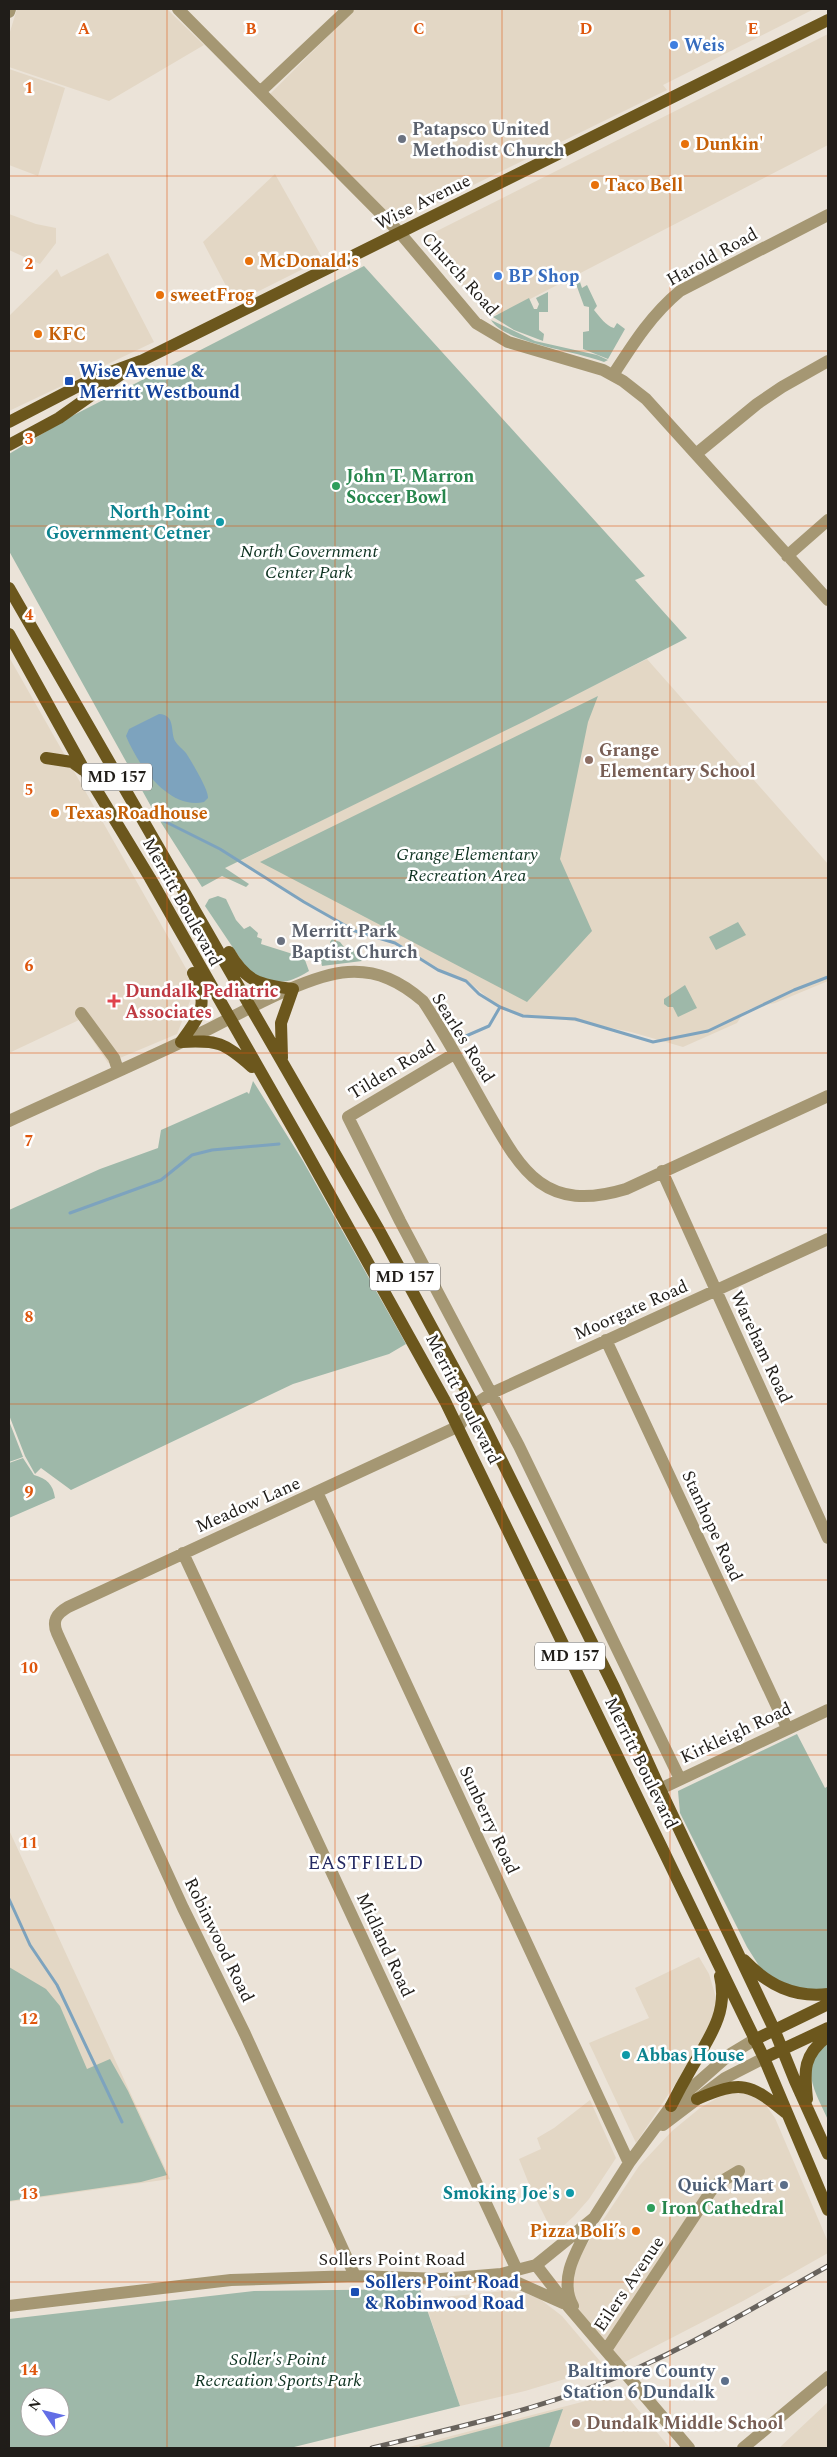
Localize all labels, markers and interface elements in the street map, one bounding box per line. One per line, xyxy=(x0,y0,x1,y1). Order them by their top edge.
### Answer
text: A xyxy=(78,17,91,41)
text: B xyxy=(245,17,257,41)
text: C xyxy=(413,17,425,41)
text: D xyxy=(580,17,593,41)
text: E xyxy=(748,17,758,41)
place label: Weis xyxy=(684,32,725,59)
marker: Weis xyxy=(668,39,680,51)
text: 1 xyxy=(25,76,33,100)
place label: Patapsco United Methodist Church xyxy=(412,116,565,164)
place label: Dunkin' xyxy=(695,131,764,158)
marker: Patapsco United Methodist Church xyxy=(396,133,408,145)
marker: Dunkin' xyxy=(679,138,691,150)
street label: Wise Avenue xyxy=(371,167,475,237)
place label: Taco Bell xyxy=(605,172,683,199)
marker: Taco Bell xyxy=(589,179,601,191)
street label: Harold Road xyxy=(661,221,763,293)
street label: Church Road xyxy=(415,226,505,322)
place label: McDonald's xyxy=(259,248,359,275)
text: 2 xyxy=(25,252,34,276)
marker: McDonald's xyxy=(243,255,255,267)
place label: BP Shop xyxy=(508,263,579,290)
marker: BP Shop xyxy=(492,270,504,282)
place label: sweetFrog xyxy=(170,282,254,309)
marker: sweetFrog xyxy=(154,289,166,301)
place label: KFC xyxy=(48,321,86,348)
marker: KFC xyxy=(32,328,44,340)
place label: Wise Avenue & Merritt Westbound xyxy=(79,358,241,406)
marker: Wise Avenue & Merritt Westbound xyxy=(63,375,75,387)
text: 3 xyxy=(25,427,34,451)
place label: John T. Marron Soccer Bowl xyxy=(346,463,474,511)
marker: John T. Marron Soccer Bowl xyxy=(330,480,342,492)
place label: North Point Government Cetner xyxy=(46,499,210,547)
marker: North Point Government Cetner xyxy=(214,516,226,528)
park label: North Government Center Park xyxy=(240,538,378,586)
text: 4 xyxy=(25,603,34,627)
place label: Grange Elementary School xyxy=(599,737,756,785)
marker: Grange Elementary School xyxy=(583,754,595,766)
road number: MD 157 xyxy=(82,764,152,790)
text: 5 xyxy=(25,778,33,802)
place label: Texas Roadhouse xyxy=(65,800,208,827)
marker: Texas Roadhouse xyxy=(49,807,61,819)
street label: Merritt Boulevard xyxy=(135,833,229,971)
park label: Grange Elementary Recreation Area xyxy=(396,841,538,889)
place label: Merritt Park Baptist Church xyxy=(291,918,418,966)
marker: Merritt Park Baptist Church xyxy=(275,935,287,947)
text: 6 xyxy=(25,954,34,978)
place label: Dundalk Pediatric Associates xyxy=(125,978,279,1026)
street label: Searles Road xyxy=(425,988,501,1088)
marker: Dundalk Pediatric Associates xyxy=(107,994,121,1008)
street label: Tilden Road xyxy=(343,1033,441,1107)
text: 7 xyxy=(25,1129,34,1153)
road number: MD 157 xyxy=(370,1264,440,1290)
street label: Moorgate Road xyxy=(570,1273,692,1347)
street label: Wareham Road xyxy=(723,1286,799,1408)
text: 8 xyxy=(25,1305,34,1329)
street label: Merritt Boulevard xyxy=(418,1329,508,1469)
street label: Stanhope Road xyxy=(674,1466,750,1586)
street label: Meadow Lane xyxy=(191,1470,305,1540)
text: 9 xyxy=(25,1480,34,1504)
road number: MD 157 xyxy=(535,1642,605,1670)
text: 10 xyxy=(20,1656,38,1680)
street label: Merritt Boulevard xyxy=(597,1693,685,1833)
street label: Kirkleigh Road xyxy=(676,1695,796,1771)
street label: Sunberry Road xyxy=(452,1761,526,1879)
text: 11 xyxy=(20,1831,38,1855)
district label: EASTFIELD xyxy=(308,1849,424,1878)
street label: Robinwood Road xyxy=(177,1873,261,2007)
street label: Midland Road xyxy=(349,1888,421,2002)
text: 12 xyxy=(20,2007,38,2031)
place label: Abbas House xyxy=(636,2042,745,2069)
marker: Abbas House xyxy=(620,2049,632,2061)
place label: Quick Mart xyxy=(677,2172,774,2199)
marker: Quick Mart xyxy=(778,2179,790,2191)
place label: Smoking Joe's xyxy=(443,2180,560,2207)
text: 13 xyxy=(20,2182,38,2206)
marker: Smoking Joe's xyxy=(564,2187,576,2199)
place label: Iron Cathedral xyxy=(661,2195,784,2222)
marker: Iron Cathedral xyxy=(645,2202,657,2214)
place label: Pizza Boli’s xyxy=(529,2218,626,2245)
marker: Pizza Boli’s xyxy=(630,2225,642,2237)
street label: Eilers Avenue xyxy=(587,2231,671,2337)
street label: Sollers Point Road xyxy=(319,2246,465,2273)
place label: Sollers Point Road & Robinwood Road xyxy=(365,2269,525,2317)
marker: Sollers Point Road & Robinwood Road xyxy=(349,2286,361,2298)
park label: Soller's Point Recreation Sports Park xyxy=(194,2346,362,2394)
text: 14 xyxy=(20,2358,38,2382)
place label: Baltimore County Station 6 Dundalk xyxy=(563,2358,716,2406)
marker: Baltimore County Station 6 Dundalk xyxy=(719,2375,731,2387)
north arrow xyxy=(20,2387,70,2437)
text: N xyxy=(23,2394,47,2416)
place label: Dundalk Middle School xyxy=(586,2410,784,2437)
marker: Dundalk Middle School xyxy=(570,2417,582,2429)

